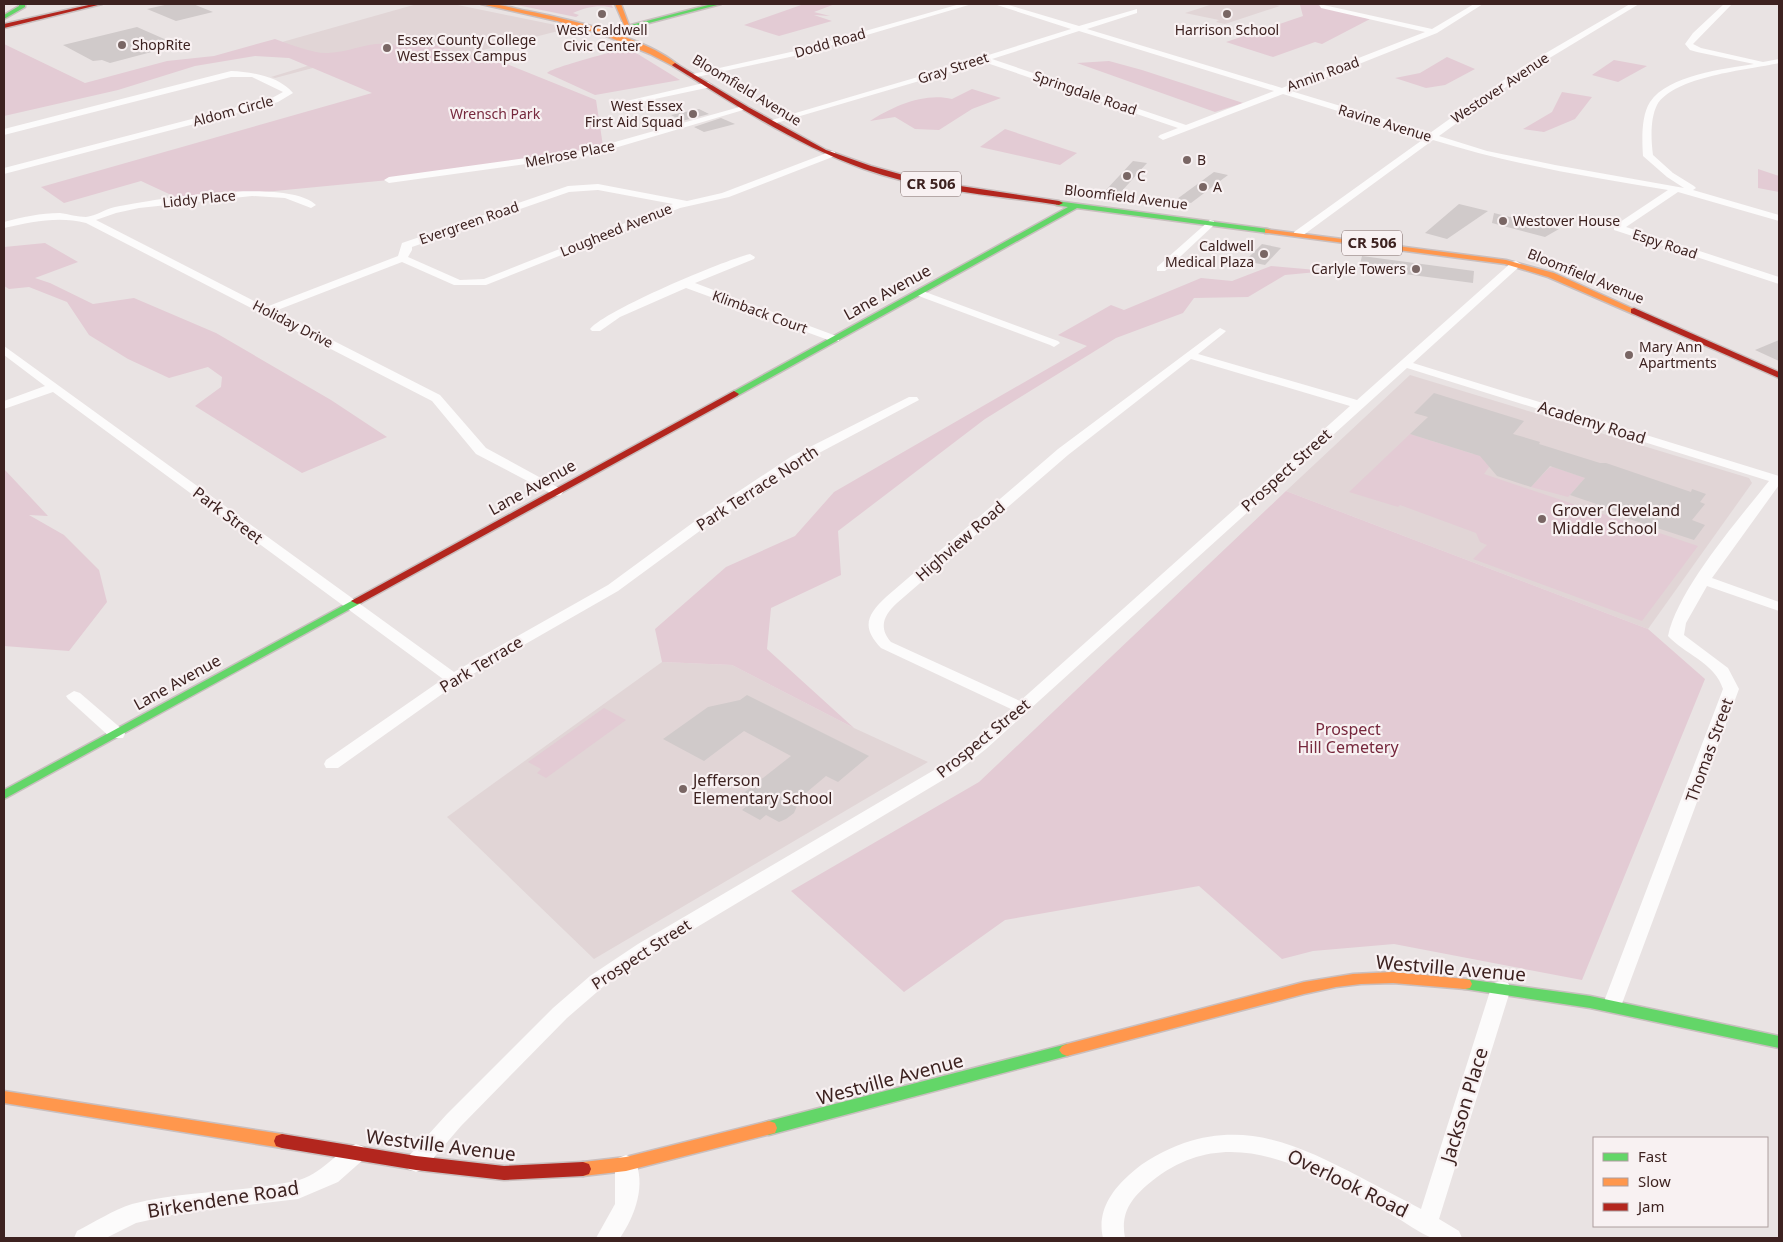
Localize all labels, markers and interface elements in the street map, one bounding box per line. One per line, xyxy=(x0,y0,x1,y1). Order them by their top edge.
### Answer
marker: West Caldwell Civic Center xyxy=(596,8,608,20)
marker: Harrison School xyxy=(1221,8,1233,20)
place label: West Caldwell Civic Center xyxy=(556,20,648,55)
place label: Harrison School xyxy=(1175,20,1279,39)
street label: Dodd Road xyxy=(792,23,868,62)
place label: Essex County College West Essex Campus xyxy=(397,30,536,65)
place label: ShopRite xyxy=(132,35,191,54)
marker: ShopRite xyxy=(116,39,128,51)
marker: Essex County College West Essex Campus xyxy=(381,42,393,54)
street label: Gray Street xyxy=(915,47,991,88)
street label: Westover Avenue xyxy=(1447,48,1552,127)
street label: Bloomfield Avenue xyxy=(689,49,805,130)
street label: Annin Road xyxy=(1284,52,1362,95)
street label: Springdale Road xyxy=(1031,66,1139,119)
street label: Aldom Circle xyxy=(191,91,275,130)
place label: West Essex First Aid Squad xyxy=(585,96,684,131)
street label: Ravine Avenue xyxy=(1336,99,1434,146)
park label: Wrensch Park xyxy=(450,104,541,123)
marker: West Essex First Aid Squad xyxy=(687,108,699,120)
street label: Melrose Place xyxy=(523,135,616,172)
place label: B xyxy=(1197,150,1206,169)
marker: B xyxy=(1181,154,1193,166)
place label: C xyxy=(1137,166,1146,185)
marker: C xyxy=(1121,170,1133,182)
road number: CR 506 xyxy=(901,172,961,196)
place label: A xyxy=(1213,177,1222,196)
street label: Bloomfield Avenue xyxy=(1063,180,1189,214)
marker: A xyxy=(1197,181,1209,193)
street label: Liddy Place xyxy=(161,185,237,212)
street label: Evergreen Road xyxy=(416,197,521,248)
street label: Lougheed Avenue xyxy=(557,198,675,261)
place label: Westover House xyxy=(1513,211,1620,230)
marker: Westover House xyxy=(1497,215,1509,227)
street label: Espy Road xyxy=(1630,224,1700,263)
road number: CR 506 xyxy=(1342,230,1402,256)
place label: Caldwell Medical Plaza xyxy=(1165,236,1254,271)
street label: Bloomfield Avenue xyxy=(1525,243,1647,308)
marker: Caldwell Medical Plaza xyxy=(1258,248,1270,260)
street label: Lane Avenue xyxy=(839,259,935,325)
place label: Carlyle Towers xyxy=(1311,259,1406,278)
marker: Carlyle Towers xyxy=(1410,263,1422,275)
street label: Klimback Court xyxy=(710,285,810,338)
street label: Holiday Drive xyxy=(250,295,337,352)
place label: Mary Ann Apartments xyxy=(1639,337,1717,372)
marker: Mary Ann Apartments xyxy=(1623,349,1635,361)
street label: Academy Road xyxy=(1535,395,1649,449)
street label: Prospect Street xyxy=(1236,423,1336,516)
street label: Park Terrace North xyxy=(692,440,822,536)
street label: Lane Avenue xyxy=(484,454,580,520)
street label: Park Street xyxy=(188,481,268,549)
street label: Highview Road xyxy=(911,496,1009,586)
place label: Grover Cleveland Middle School xyxy=(1552,499,1680,539)
marker: Grover Cleveland Middle School xyxy=(1536,513,1548,525)
street label: Park Terrace xyxy=(435,631,527,697)
street label: Lane Avenue xyxy=(129,649,225,715)
street label: Prospect Street xyxy=(932,693,1035,783)
street label: Thomas Street xyxy=(1680,695,1738,805)
park label: Prospect Hill Cemetery xyxy=(1297,718,1399,758)
place label: Jefferson Elementary School xyxy=(691,769,832,809)
marker: Jefferson Elementary School xyxy=(677,783,689,795)
street label: Prospect Street xyxy=(587,913,695,994)
street label: Westville Avenue xyxy=(1375,948,1527,988)
street label: Jackson Place xyxy=(1434,1044,1494,1168)
street label: Westville Avenue xyxy=(814,1047,966,1111)
street label: Westville Avenue xyxy=(365,1123,517,1167)
legend xyxy=(1593,1137,1768,1227)
street label: Overlook Road xyxy=(1283,1142,1413,1224)
text: Fast xyxy=(1638,1146,1667,1166)
text: Slow xyxy=(1638,1171,1671,1191)
street label: Birkendene Road xyxy=(145,1174,301,1224)
text: Jam xyxy=(1636,1196,1665,1216)

